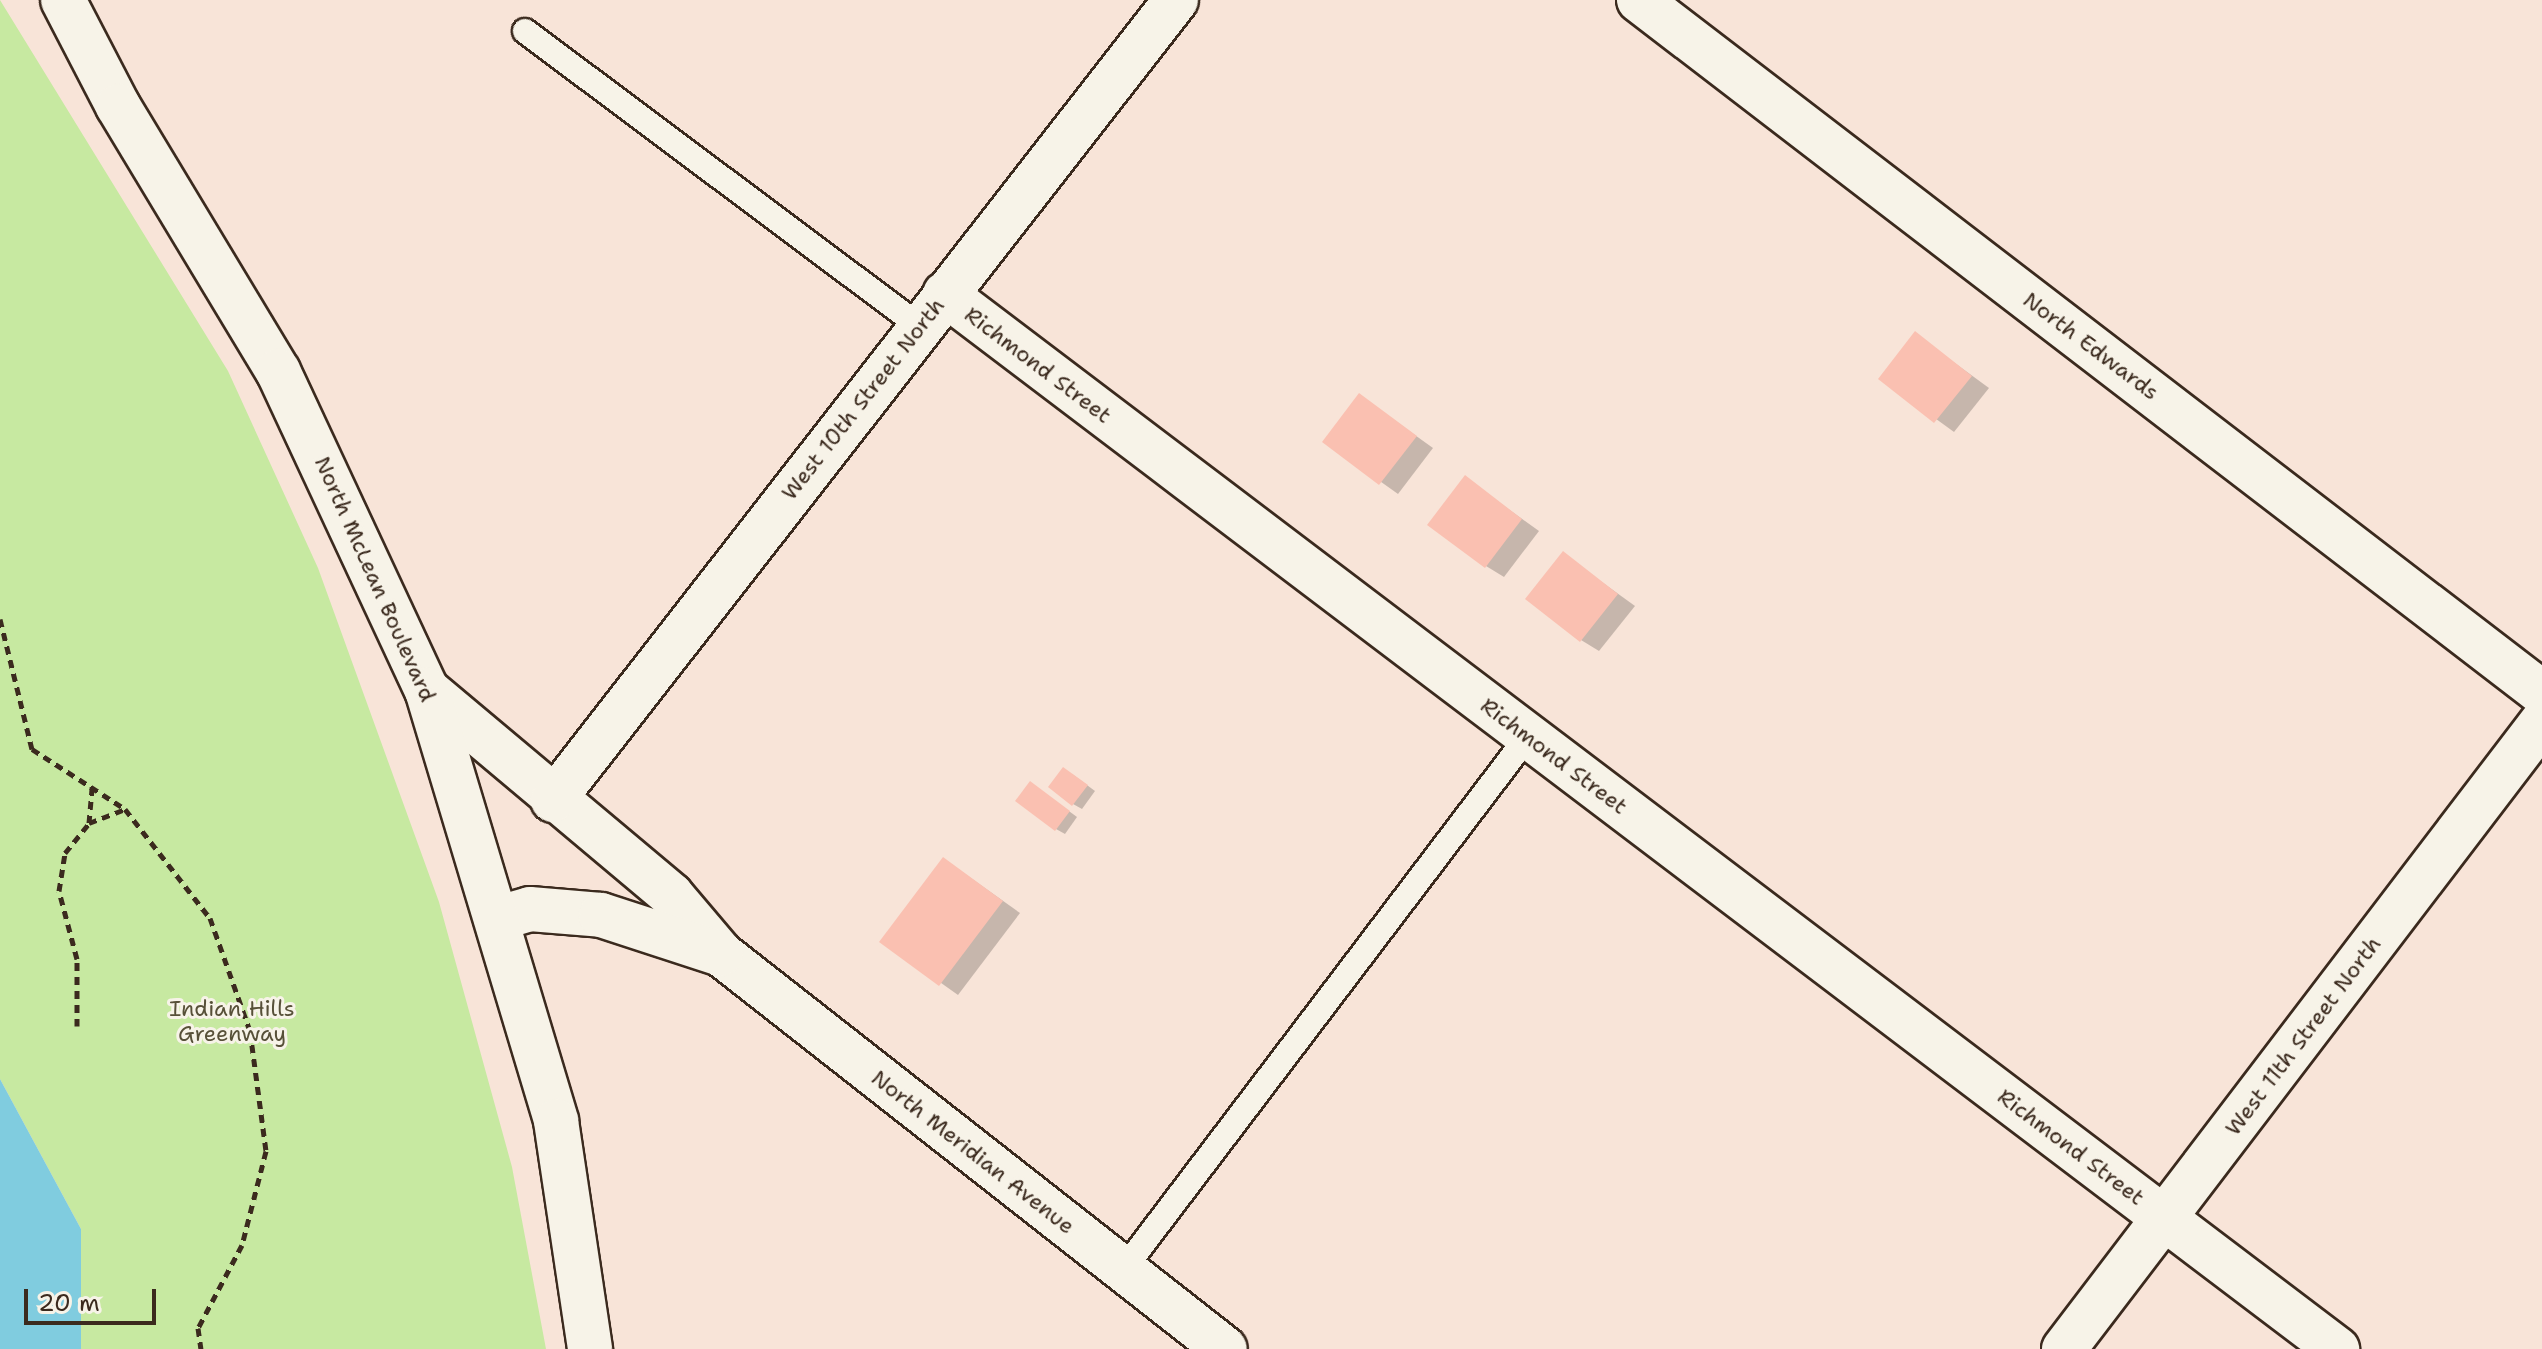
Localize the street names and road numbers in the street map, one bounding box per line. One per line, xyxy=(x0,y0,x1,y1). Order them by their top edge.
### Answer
street label: North Edwards xyxy=(2018,286,2164,406)
street label: West 10th Street North xyxy=(776,293,950,505)
street label: Richmond Street xyxy=(959,301,1117,429)
street label: North McLean Boulevard xyxy=(309,452,441,706)
street label: Richmond Street xyxy=(1475,692,1633,820)
street label: West 11th Street North xyxy=(2220,931,2386,1141)
street label: North Meridian Avenue xyxy=(866,1065,1080,1239)
street label: Richmond Street xyxy=(1992,1083,2150,1211)

